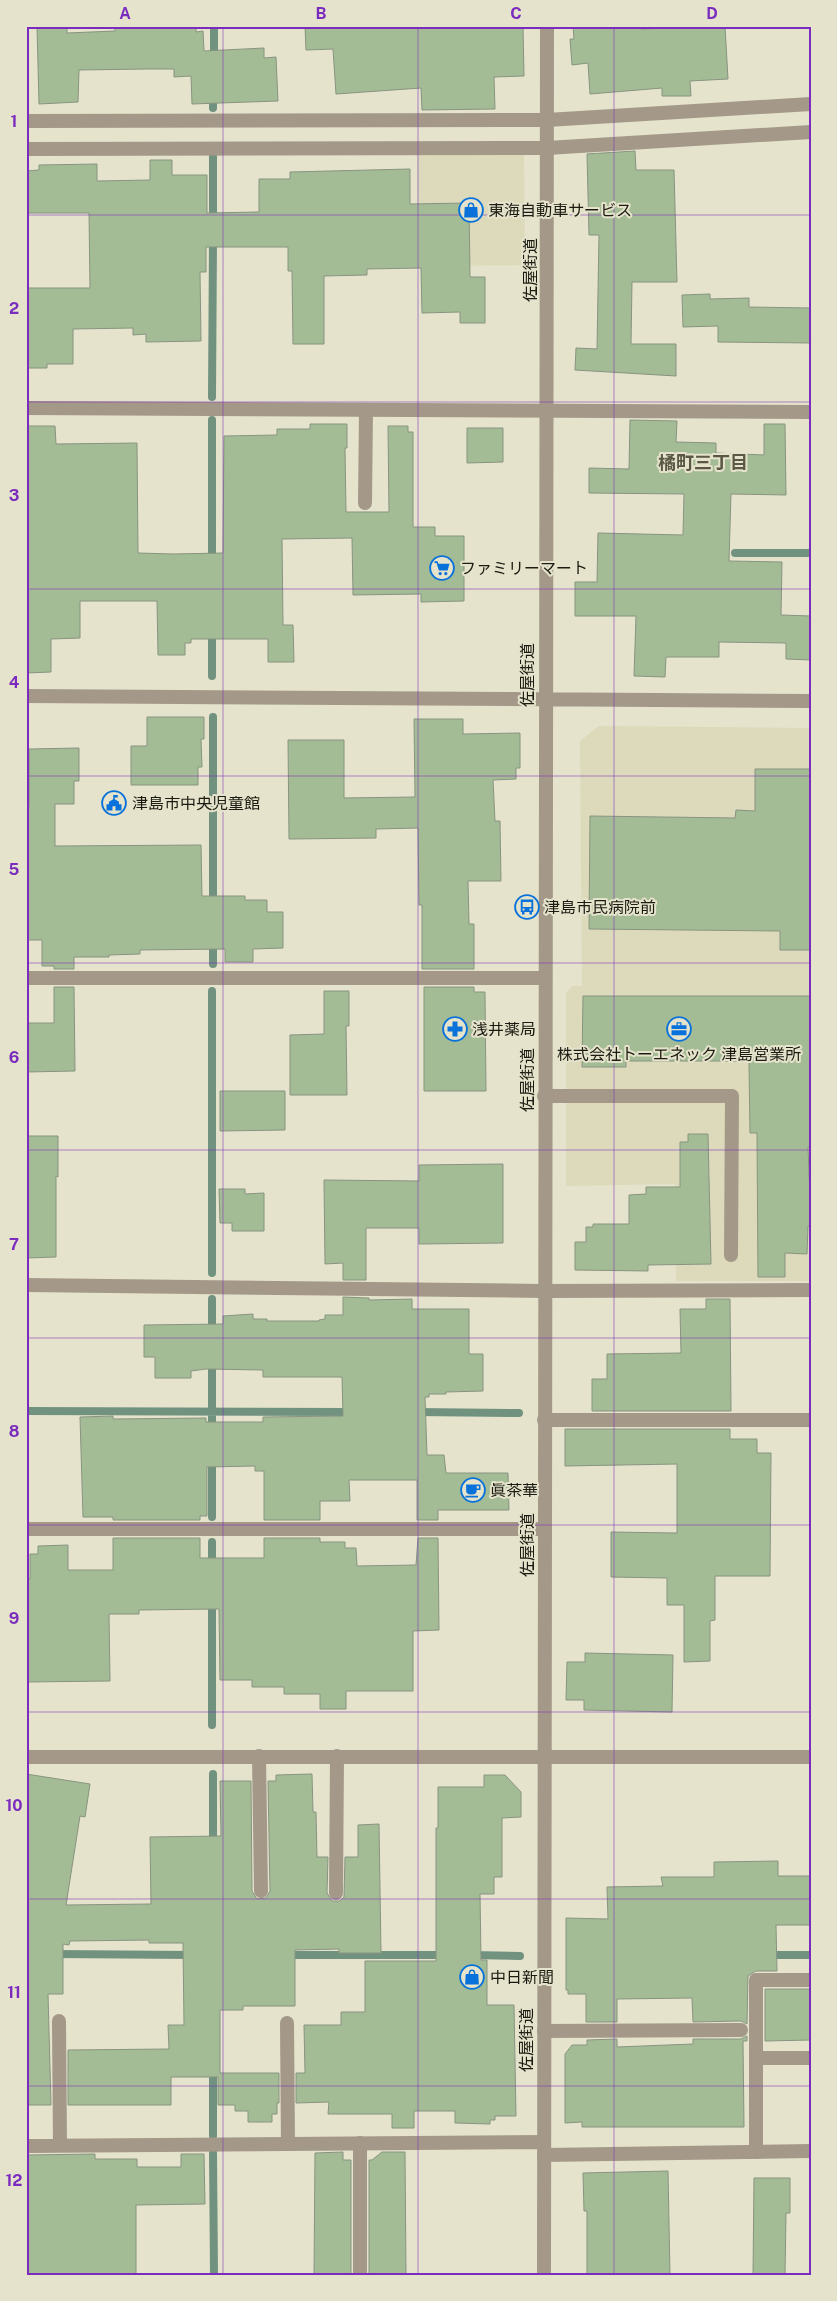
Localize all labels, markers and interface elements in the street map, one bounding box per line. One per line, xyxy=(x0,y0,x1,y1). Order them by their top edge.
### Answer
text: A xyxy=(119,4,131,23)
text: B xyxy=(316,4,327,23)
text: C xyxy=(510,4,522,23)
text: D xyxy=(706,4,718,23)
text: 1 xyxy=(11,112,17,131)
shop icon: 東海自動車サービス xyxy=(458,197,484,223)
place label: 東海自動車サービス xyxy=(488,201,632,220)
street label: 佐屋街道 xyxy=(521,238,540,302)
text: 2 xyxy=(9,299,19,318)
district label: 橘町三丁目 xyxy=(658,452,748,473)
text: 3 xyxy=(9,486,19,505)
supermarket icon: ファミリーマート xyxy=(429,555,455,581)
place label: ファミリーマート xyxy=(460,559,588,578)
street label: 佐屋街道 xyxy=(518,643,537,707)
text: 4 xyxy=(9,673,20,692)
public building icon: 津島市中央児童館 xyxy=(101,790,127,816)
place label: 津島市中央児童館 xyxy=(132,794,260,813)
text: 5 xyxy=(9,860,20,879)
bus stop icon: 津島市民病院前 xyxy=(514,894,540,920)
place label: 津島市民病院前 xyxy=(544,898,656,917)
pharmacy icon: 浅井薬局 xyxy=(442,1016,468,1042)
office icon: 株式会社トーエネック 津島営業所 xyxy=(666,1016,692,1042)
place label: 浅井薬局 xyxy=(472,1020,536,1039)
place label: 株式会社トーエネック 津島営業所 xyxy=(557,1045,801,1064)
text: 6 xyxy=(9,1048,19,1067)
street label: 佐屋街道 xyxy=(518,1048,537,1112)
text: 7 xyxy=(9,1235,19,1254)
text: 8 xyxy=(9,1422,20,1441)
cafe icon: 眞茶華 xyxy=(460,1477,486,1503)
place label: 眞茶華 xyxy=(490,1481,538,1500)
street label: 佐屋街道 xyxy=(518,1513,537,1577)
text: 9 xyxy=(9,1609,19,1628)
text: 10 xyxy=(5,1796,23,1815)
shop icon: 中日新聞 xyxy=(459,1964,485,1990)
place label: 中日新聞 xyxy=(490,1968,554,1987)
text: 11 xyxy=(7,1983,21,2002)
street label: 佐屋街道 xyxy=(517,2008,536,2072)
text: 12 xyxy=(5,2171,23,2190)

